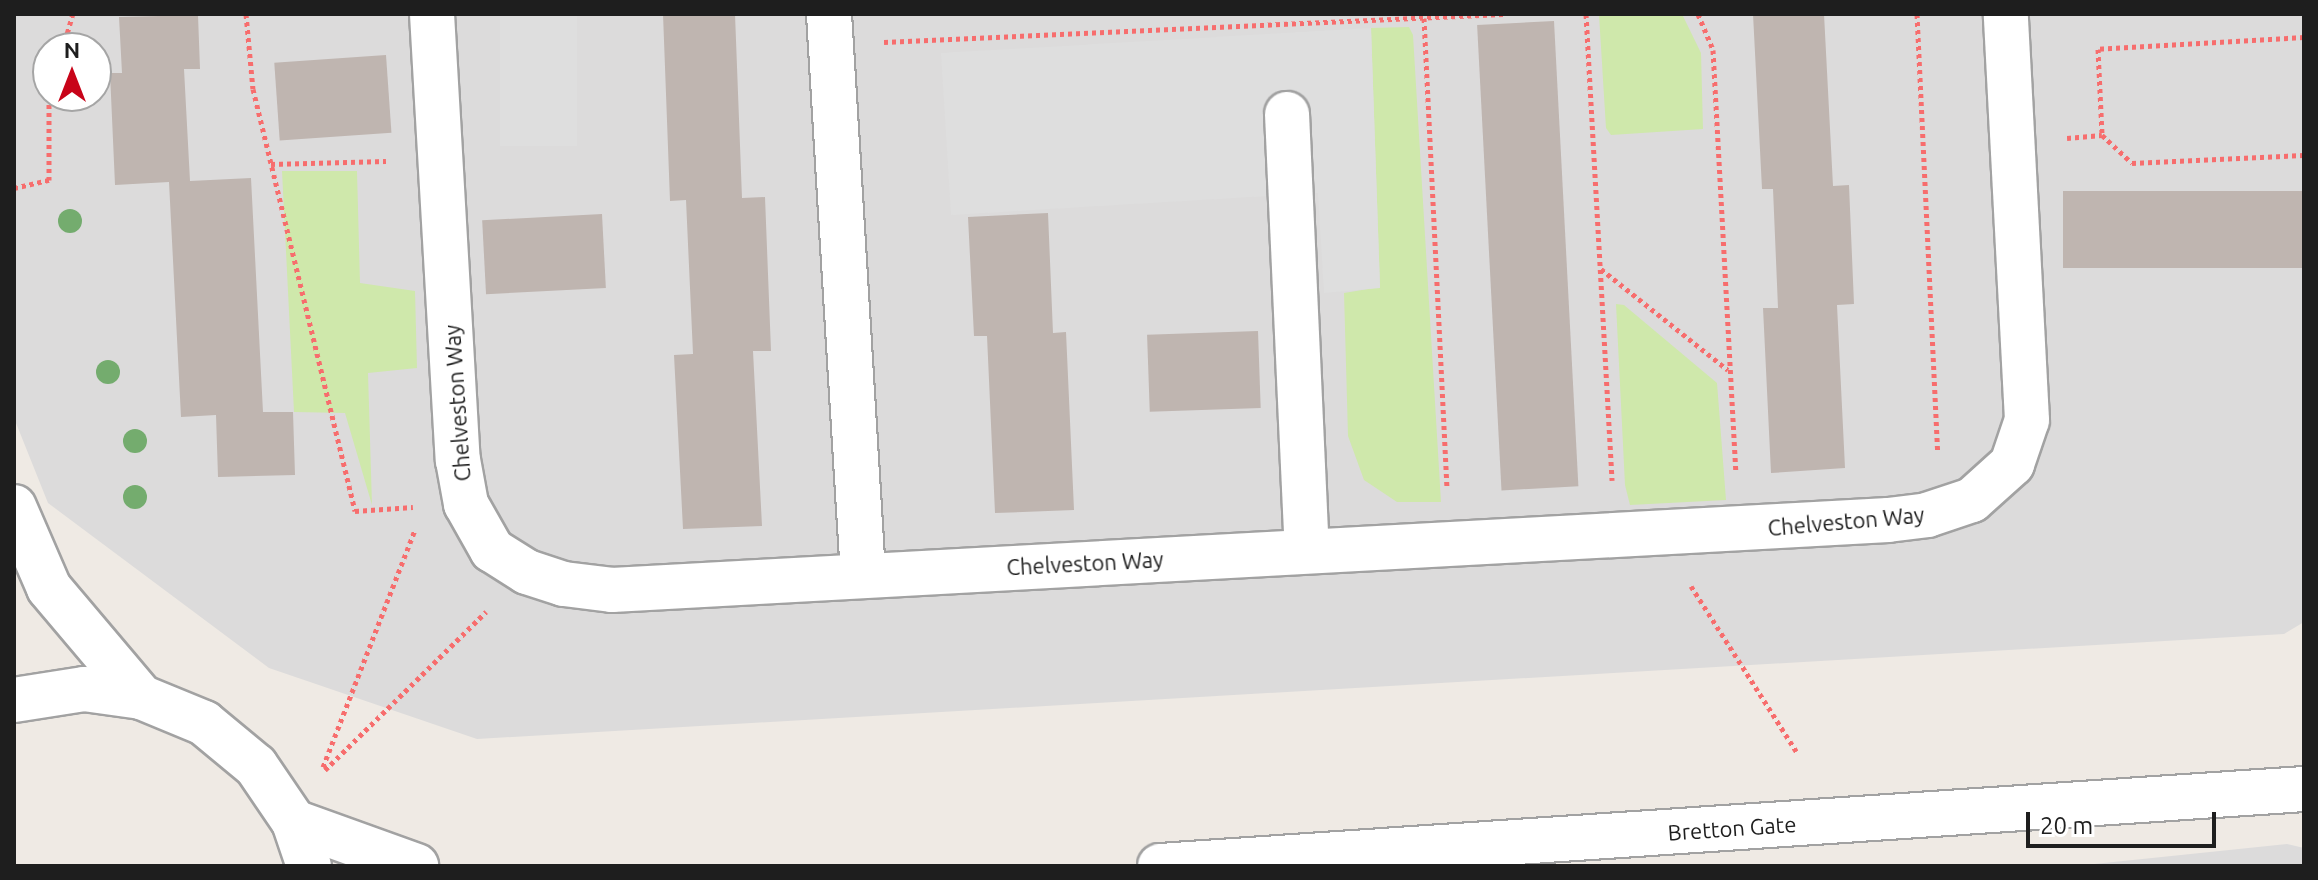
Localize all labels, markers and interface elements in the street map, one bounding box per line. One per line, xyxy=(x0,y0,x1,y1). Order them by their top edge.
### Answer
north arrow xyxy=(32,32,112,112)
text: N xyxy=(64,37,80,62)
street label: Chelveston Way xyxy=(438,324,476,482)
street label: Chelveston Way xyxy=(1767,501,1925,541)
street label: Chelveston Way xyxy=(1006,546,1164,580)
scale bar xyxy=(2030,796,2220,846)
street label: Bretton Gate xyxy=(1667,810,1797,846)
text: 20 m xyxy=(2040,812,2093,839)

